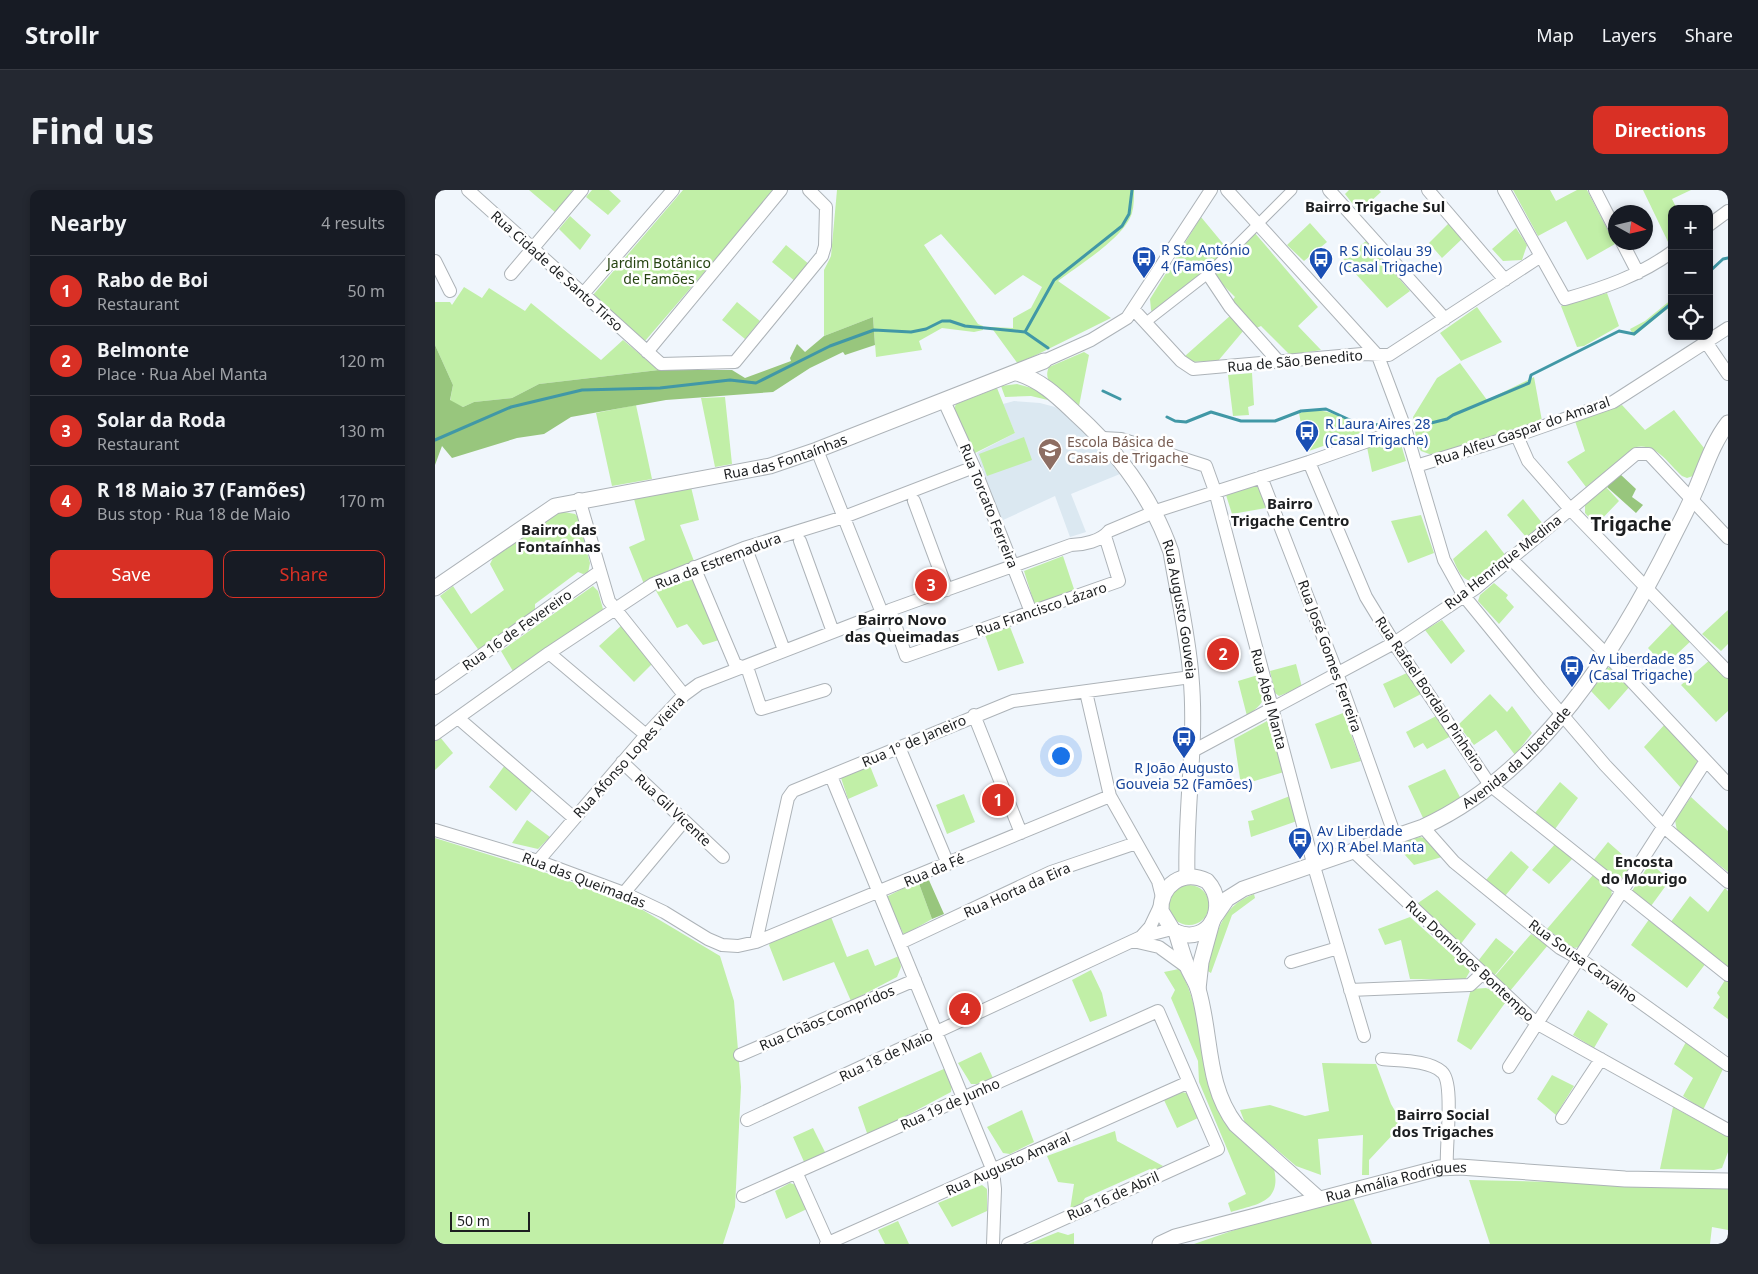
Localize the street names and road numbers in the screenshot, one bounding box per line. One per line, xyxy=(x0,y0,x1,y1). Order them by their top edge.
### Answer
street label: Rua Cidade de Santo Tirso xyxy=(487,206,628,335)
street label: Rua de São Benedito xyxy=(1226,345,1364,376)
street label: Rua Alfeu Gaspar do Amaral xyxy=(1431,391,1612,470)
street label: Rua das Fontaínhas xyxy=(722,429,850,484)
street label: Rua Torcato Ferreira xyxy=(956,441,1023,571)
street label: Rua Henrique Medina xyxy=(1440,510,1565,613)
street label: Rua da Estremadura xyxy=(652,528,784,593)
street label: Rua Augusto Gouveia xyxy=(1158,537,1201,680)
street label: Rua Francisco Lázaro xyxy=(973,577,1109,640)
street label: Rua José Gomes Ferreira xyxy=(1294,577,1367,735)
street label: Rua 16 de Fevereiro xyxy=(458,585,575,675)
street label: Rua Rafael Bordalo Pinheiro xyxy=(1371,612,1490,775)
street label: Rua Abel Manta xyxy=(1247,646,1292,751)
street label: Rua Afonso Lopes Vieira xyxy=(569,692,689,822)
street label: Avenida da Liberdade xyxy=(1458,702,1575,812)
street label: Rua 1º de Janeiro xyxy=(859,710,969,771)
street label: Rua Gil Vicente xyxy=(631,769,716,850)
street label: Rua das Queimadas xyxy=(520,847,649,912)
street label: Rua da Fé xyxy=(901,848,967,891)
street label: Rua Horta da Eira xyxy=(960,857,1073,922)
street label: Rua Domingos Bontempo xyxy=(1402,896,1539,1025)
street label: Rua Sousa Carvalho xyxy=(1525,915,1641,1007)
street label: Rua Chãos Compridos xyxy=(756,980,898,1055)
street label: Rua 18 de Maio xyxy=(836,1026,936,1086)
street label: Rua 19 de Junho xyxy=(897,1073,1002,1134)
street label: Rua Augusto Amaral xyxy=(943,1128,1073,1200)
street label: Rua Amália Rodrigues xyxy=(1324,1157,1468,1206)
street label: Rua 16 de Abril xyxy=(1064,1167,1162,1224)

